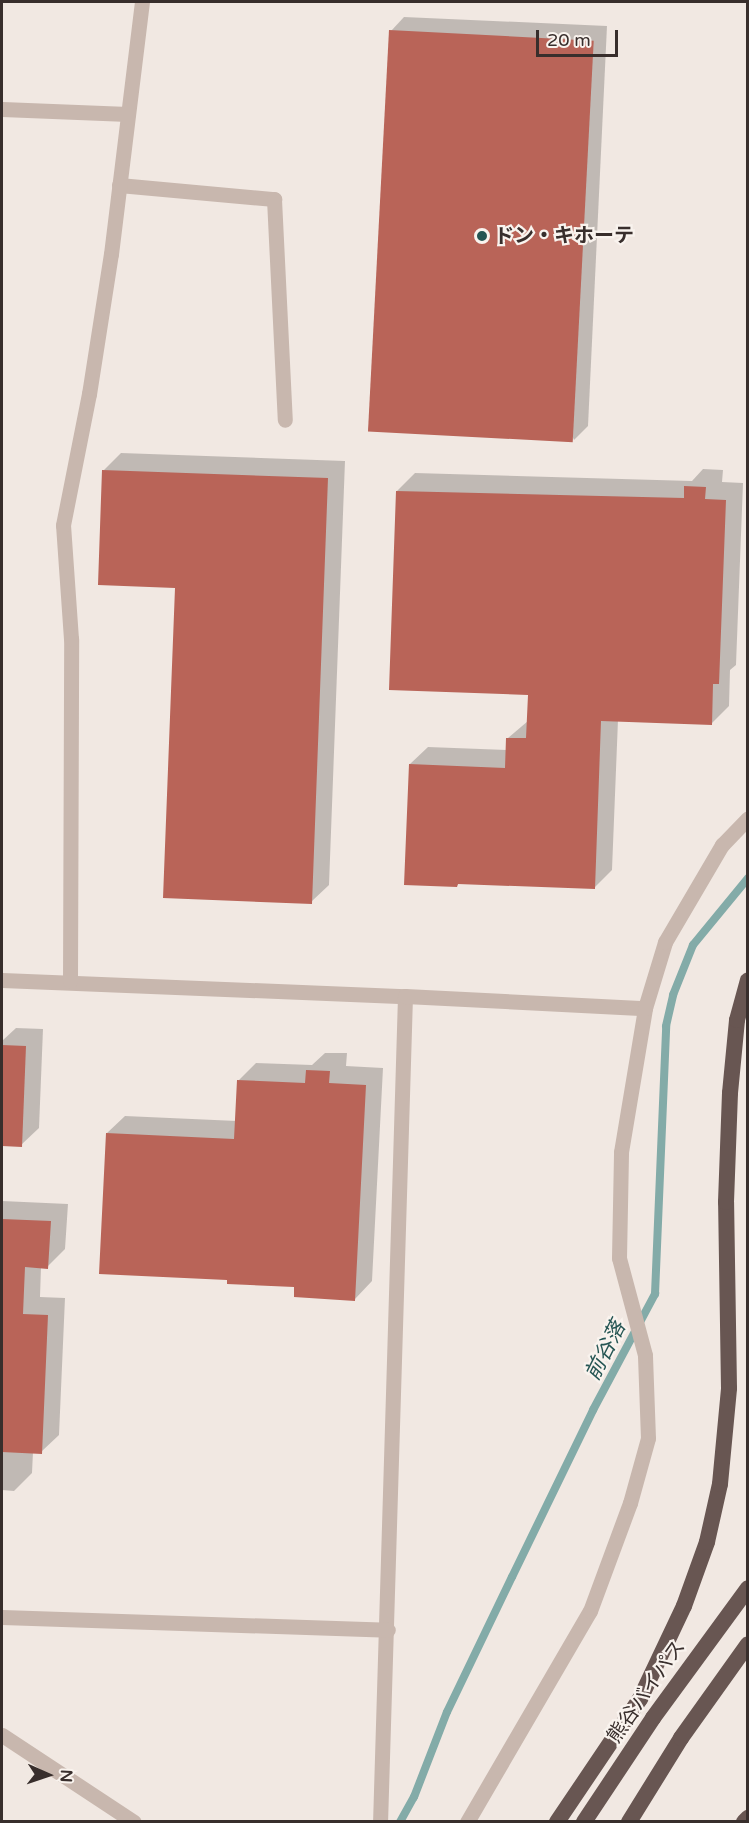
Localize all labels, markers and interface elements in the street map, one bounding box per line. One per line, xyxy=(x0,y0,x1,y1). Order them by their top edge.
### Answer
scale bar xyxy=(539,18,622,56)
text: 20 m xyxy=(547,29,591,51)
place label: ドン・キホーテ xyxy=(494,224,634,248)
marker: ドン・キホーテ xyxy=(475,229,489,243)
water label: 前谷落 xyxy=(580,1317,632,1385)
street label: 熊谷バイパス xyxy=(603,1636,691,1748)
north arrow xyxy=(18,1745,78,1805)
text: N xyxy=(56,1769,76,1783)

